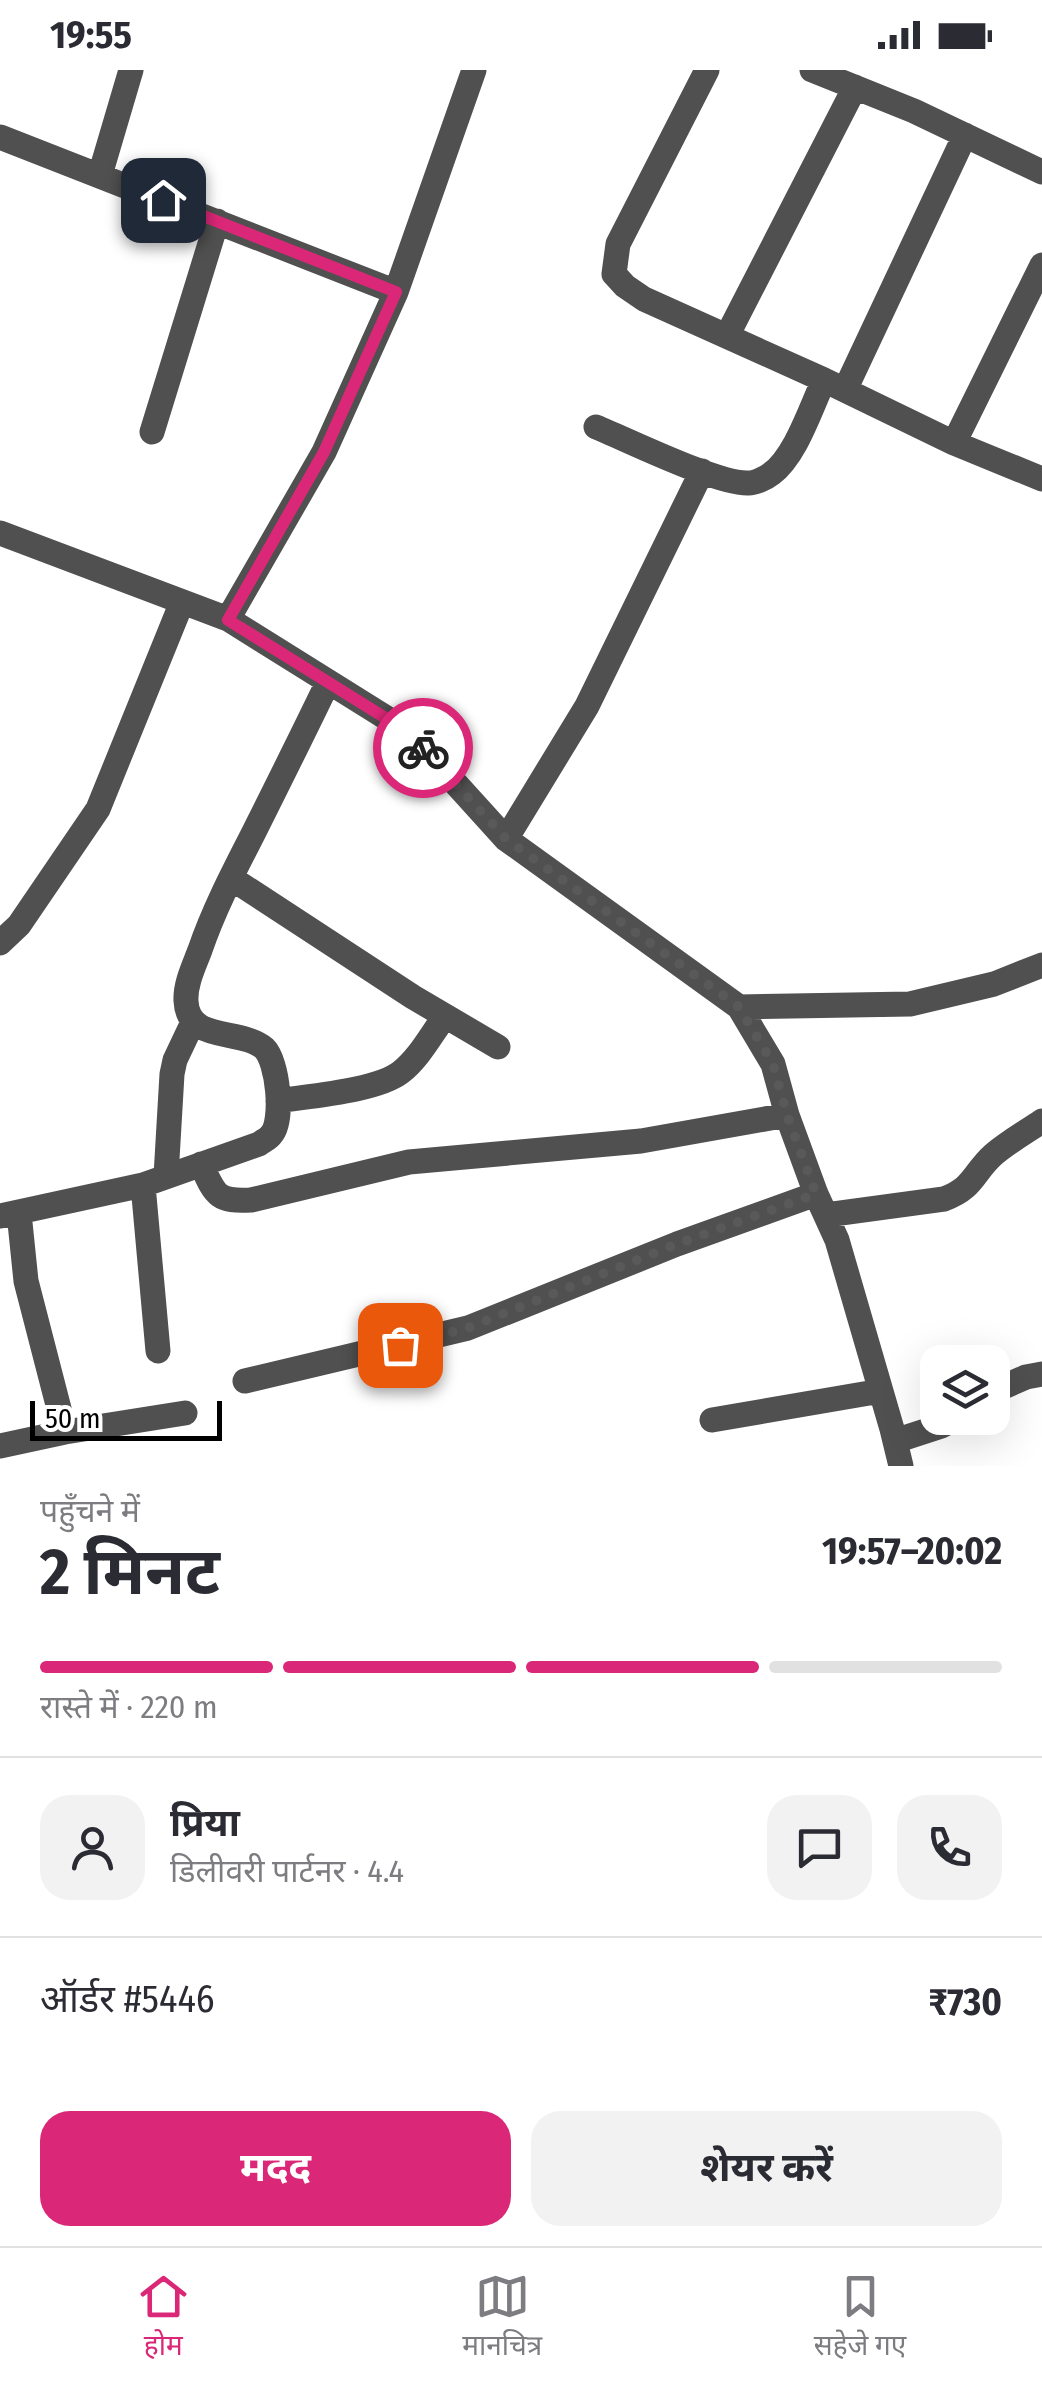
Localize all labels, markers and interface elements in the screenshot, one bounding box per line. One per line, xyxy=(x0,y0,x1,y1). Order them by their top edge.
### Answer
text: 19:55 xyxy=(50,12,132,58)
pin xyxy=(121,158,206,243)
icon: home xyxy=(136,173,191,228)
courier xyxy=(373,698,473,798)
icon: bike xyxy=(396,721,451,776)
pin xyxy=(358,1303,443,1388)
icon: bag xyxy=(373,1318,428,1373)
map controls xyxy=(920,1345,1010,1435)
button: layers xyxy=(920,1345,1010,1435)
scale bar xyxy=(30,1396,222,1440)
text: 50 m xyxy=(45,1402,101,1435)
text: पहुँचने में xyxy=(40,1492,140,1530)
text: 19:57–20:02 xyxy=(822,1528,1002,1574)
text: 2 मिनट xyxy=(40,1533,220,1611)
text: रास्ते में · 220 m xyxy=(40,1688,218,1726)
button: person xyxy=(40,1795,145,1900)
button: chat xyxy=(767,1795,872,1900)
button: phone xyxy=(897,1795,1002,1900)
text: प्रिया xyxy=(170,1800,240,1846)
text: डिलीवरी पार्टनर · 4.4 xyxy=(170,1852,404,1890)
text: ऑर्डर #5446 xyxy=(40,1976,215,2022)
text: ₹730 xyxy=(929,1979,1002,2025)
button: मदद xyxy=(40,2111,511,2226)
button: शेयर करें xyxy=(531,2111,1002,2226)
tab: होम xyxy=(136,2269,191,2366)
tab: मानचित्र xyxy=(462,2269,542,2366)
tab: सहेजे गए xyxy=(814,2269,906,2366)

